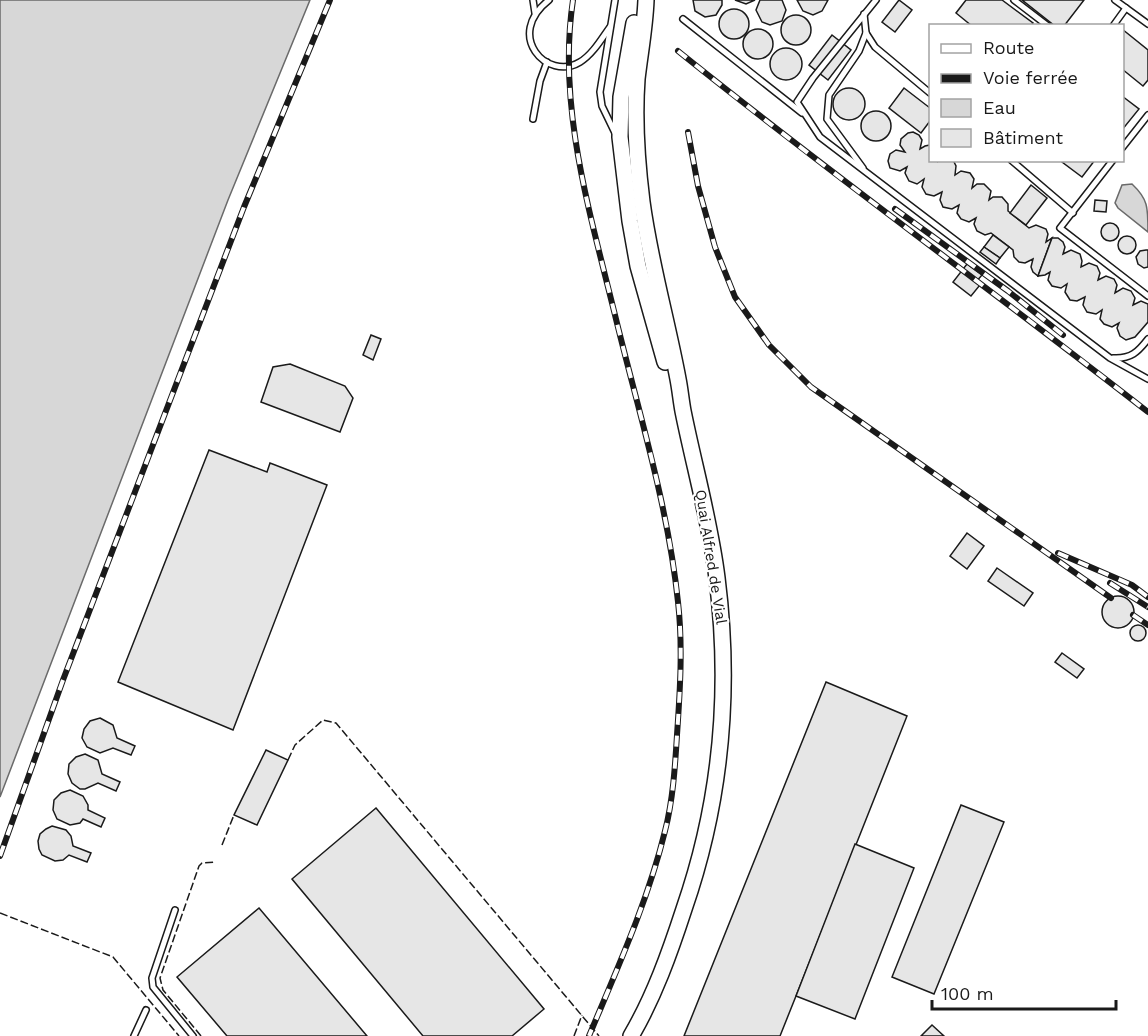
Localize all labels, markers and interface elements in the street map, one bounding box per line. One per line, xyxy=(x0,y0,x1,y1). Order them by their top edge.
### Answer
legend xyxy=(929,24,1124,162)
text: Route xyxy=(983,37,1035,58)
text: Voie ferrée xyxy=(983,67,1078,88)
text: Eau xyxy=(983,97,1016,118)
text: Bâtiment xyxy=(983,127,1063,148)
street label: Quai Alfred de Vial xyxy=(691,488,731,626)
scale bar xyxy=(932,973,1116,1011)
text: 100 m xyxy=(941,983,994,1004)

